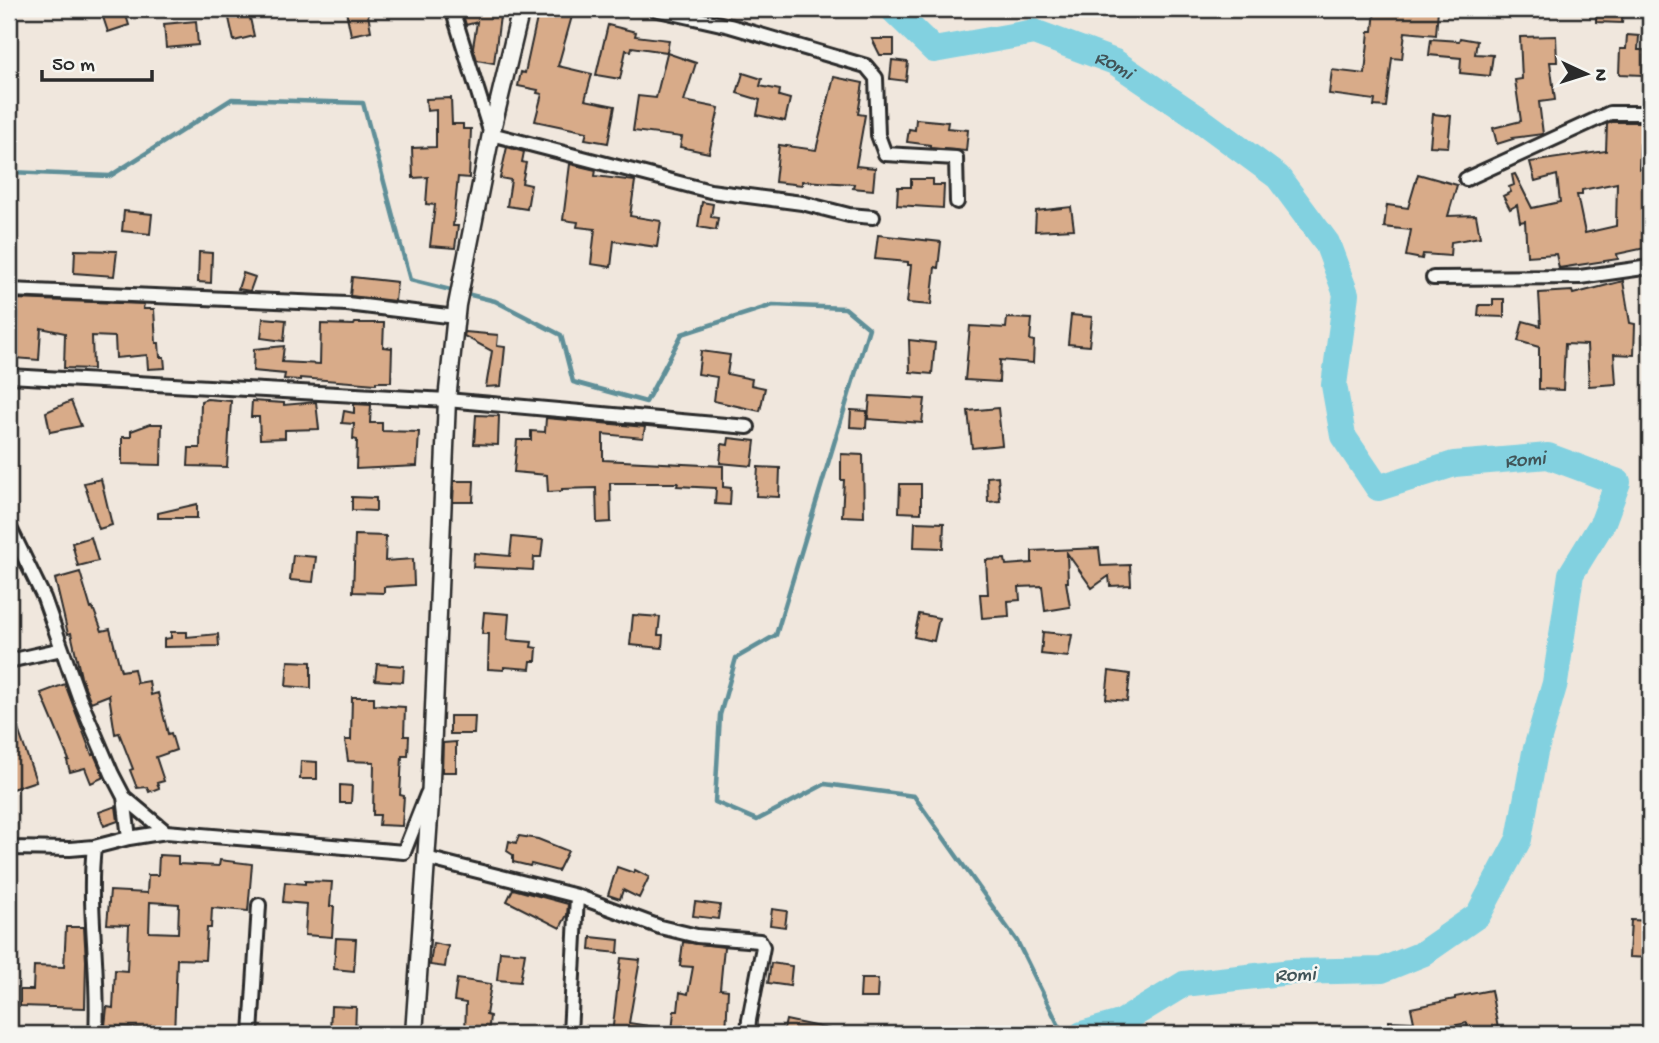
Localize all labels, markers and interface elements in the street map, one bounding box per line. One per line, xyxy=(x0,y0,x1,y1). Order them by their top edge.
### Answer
scale bar xyxy=(42,38,152,82)
north arrow xyxy=(1550,38,1620,108)
water label: Romi xyxy=(1090,46,1139,88)
text: 50 m xyxy=(52,54,95,79)
text: N xyxy=(1588,68,1611,82)
water label: Romi xyxy=(1504,447,1549,476)
water label: Romi xyxy=(1274,963,1319,990)

